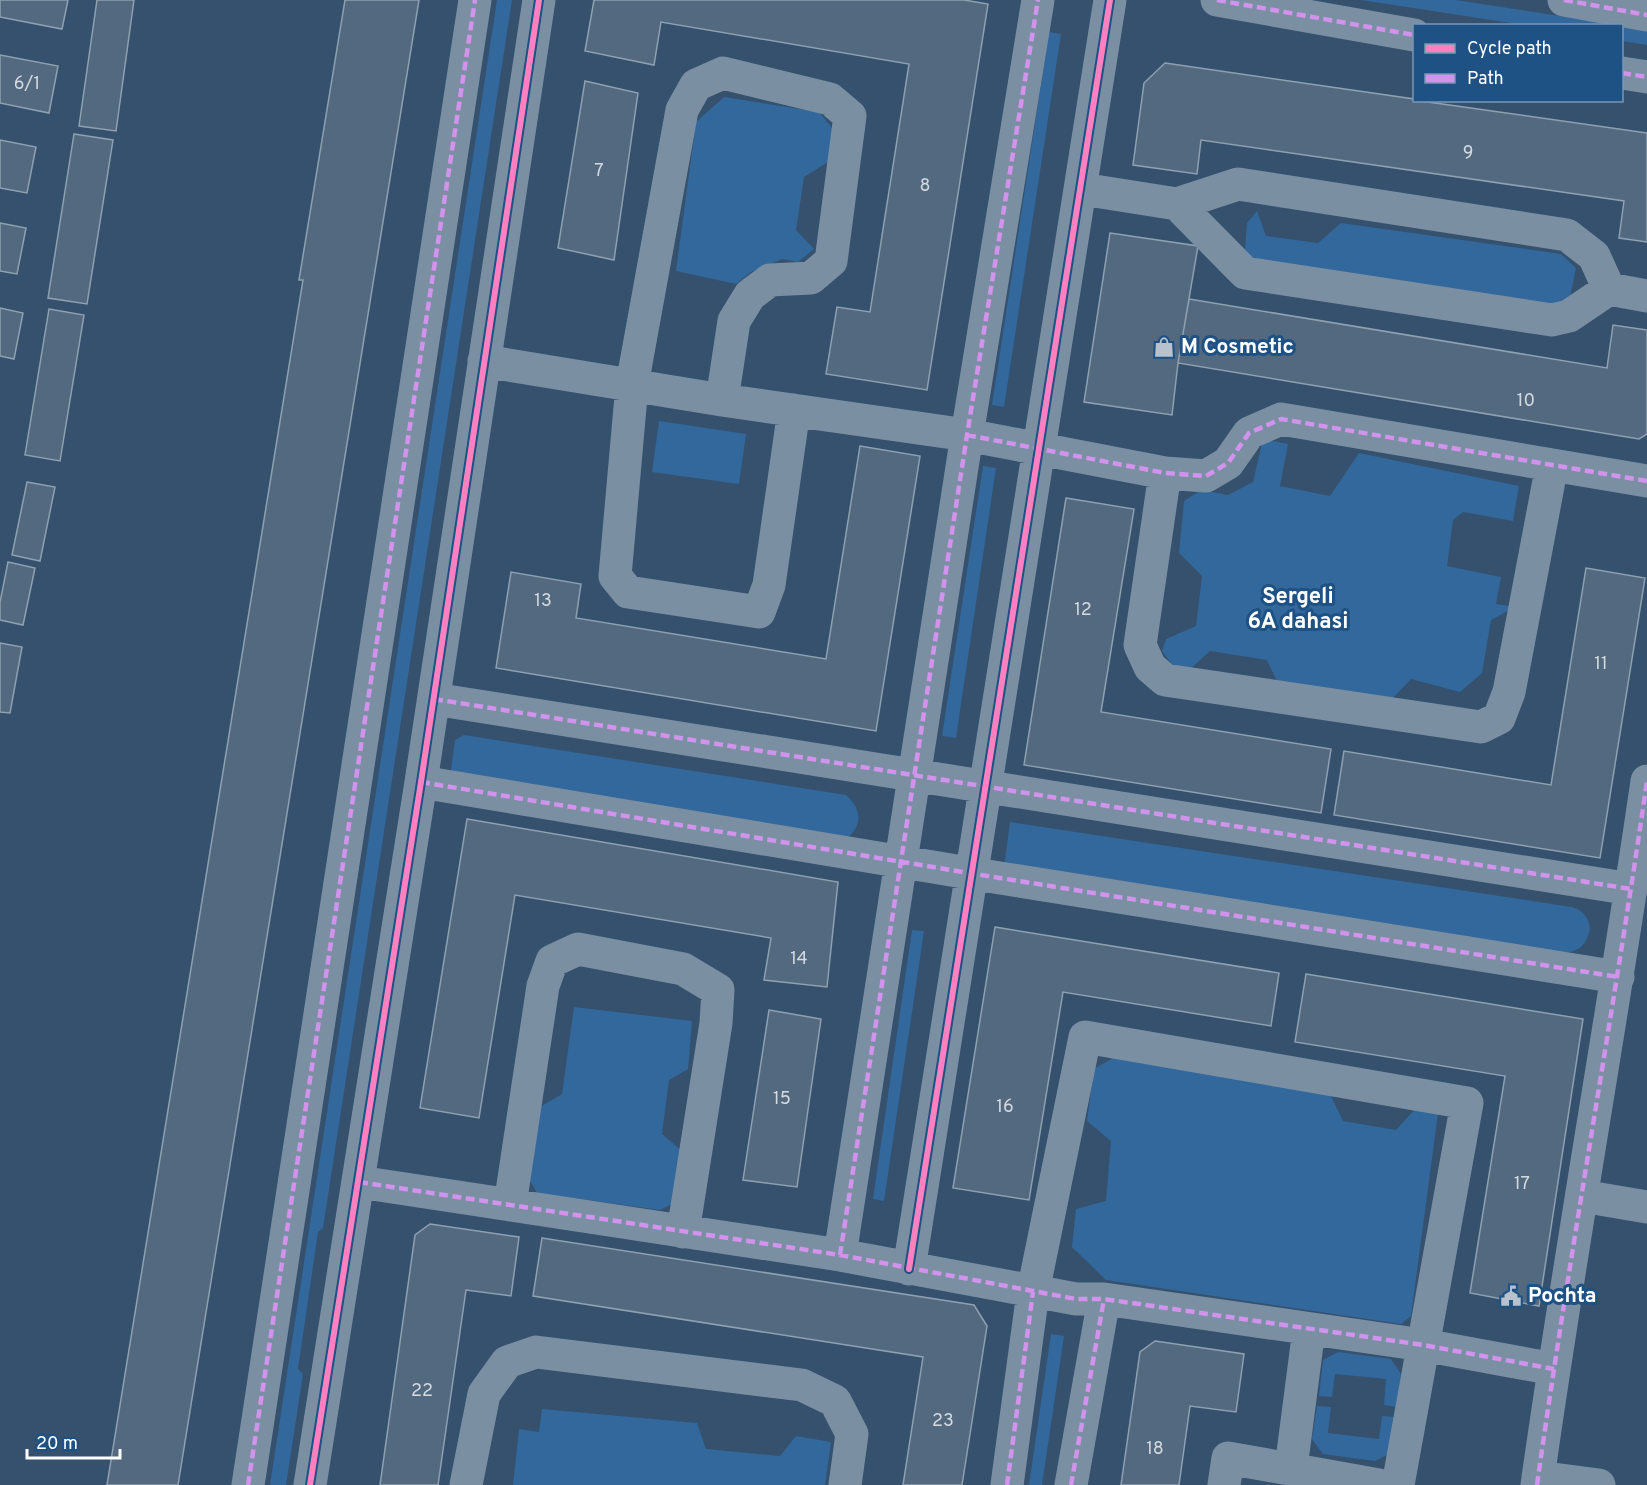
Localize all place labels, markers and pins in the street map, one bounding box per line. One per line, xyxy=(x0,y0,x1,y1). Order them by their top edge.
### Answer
place label: M Cosmetic xyxy=(1181,334,1294,361)
shop icon: M Cosmetic xyxy=(1152,335,1176,359)
place label: Pochta xyxy=(1528,1283,1597,1310)
public building icon: Pochta xyxy=(1499,1284,1523,1308)

